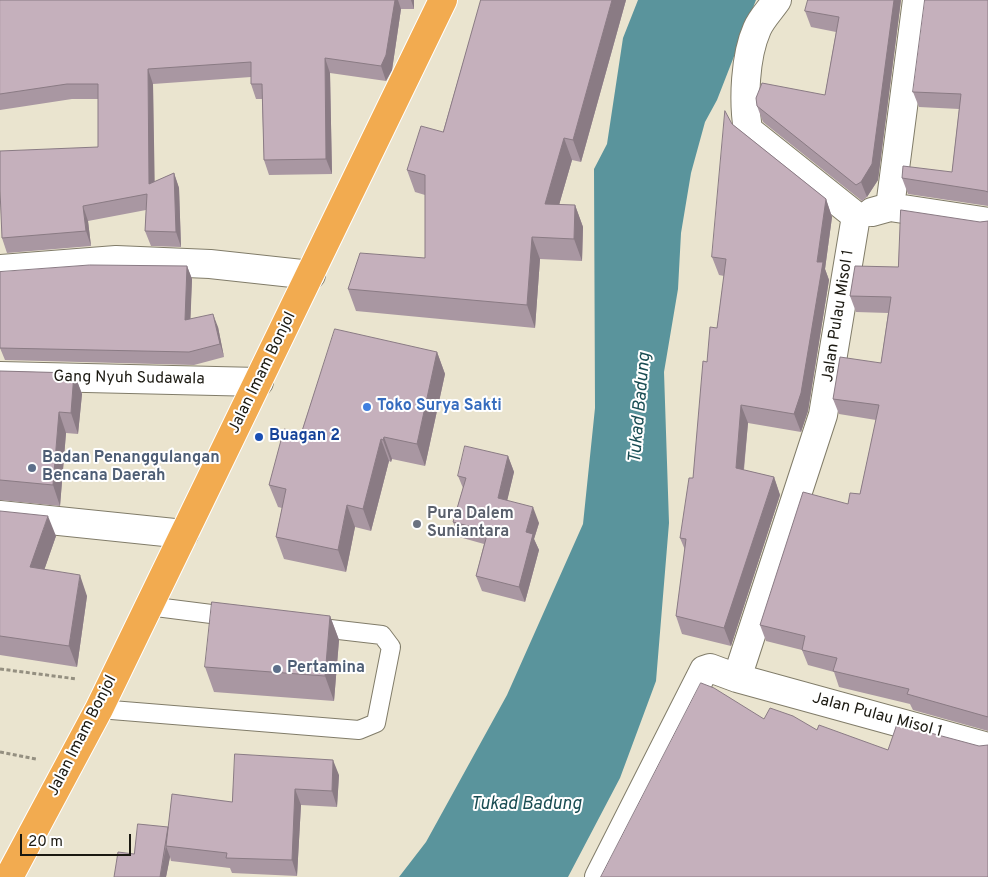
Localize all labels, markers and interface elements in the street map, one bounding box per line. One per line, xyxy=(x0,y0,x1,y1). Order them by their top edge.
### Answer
street label: Jalan Pulau Misol 1 xyxy=(819,248,859,384)
street label: Jalan Imam Bonjol xyxy=(225,309,301,437)
water label: Tukad Badung xyxy=(625,352,657,464)
street label: Gang Nyuh Sudawala xyxy=(53,368,205,390)
place label: Toko Surya Sakti xyxy=(377,397,502,417)
marker: Toko Surya Sakti xyxy=(361,401,373,413)
place label: Buagan 2 xyxy=(269,427,340,447)
marker: Buagan 2 xyxy=(253,431,265,443)
place label: Badan Penanggulangan Bencana Daerah xyxy=(42,449,220,487)
marker: Badan Penanggulangan Bencana Daerah xyxy=(26,462,38,474)
place label: Pura Dalem Suniantara xyxy=(427,505,514,543)
marker: Pura Dalem Suniantara xyxy=(411,518,423,530)
place label: Pertamina xyxy=(287,659,365,679)
marker: Pertamina xyxy=(271,663,283,675)
street label: Jalan Imam Bonjol xyxy=(44,672,122,800)
street label: Jalan Pulau Misol 1 xyxy=(810,689,944,743)
water label: Tukad Badung xyxy=(470,794,582,816)
scale bar xyxy=(22,824,134,856)
text: 20 m xyxy=(28,833,63,852)

